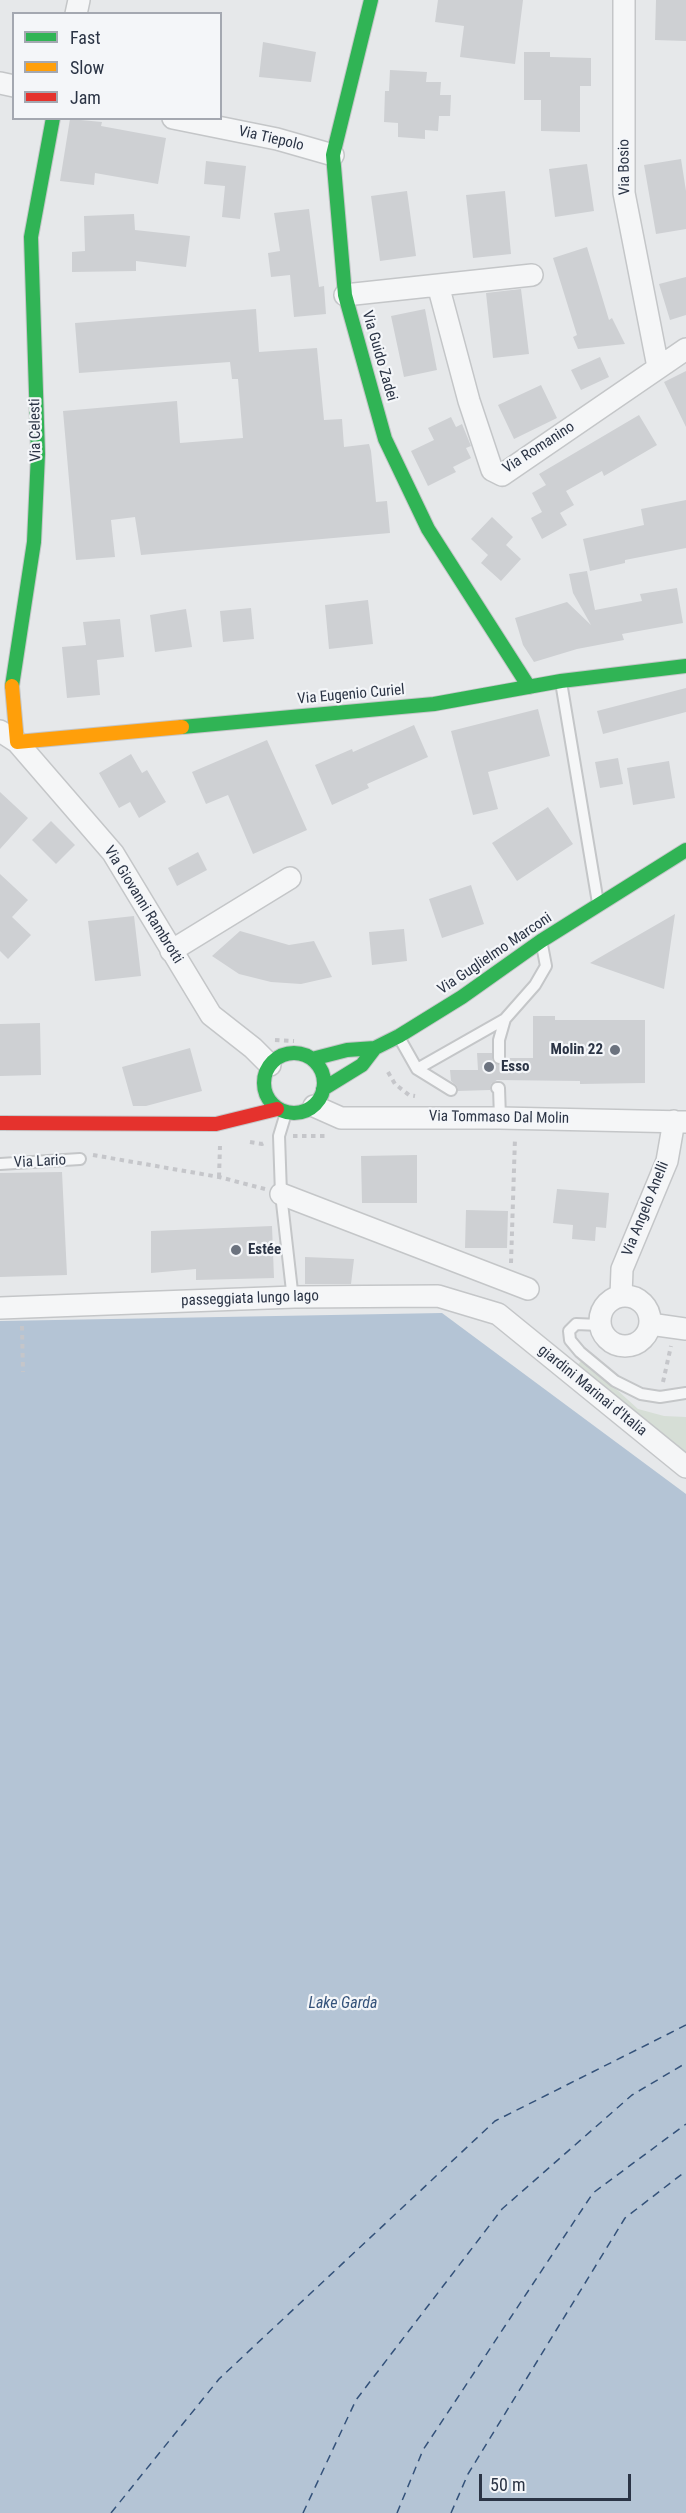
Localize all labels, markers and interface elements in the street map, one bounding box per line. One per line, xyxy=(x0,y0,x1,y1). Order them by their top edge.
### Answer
legend xyxy=(12,12,222,120)
text: Fast xyxy=(70,27,101,48)
text: Slow xyxy=(70,57,104,78)
text: Jam xyxy=(70,87,101,108)
street label: Via Tiepolo xyxy=(237,123,305,155)
street label: Via Bosio xyxy=(616,139,634,195)
street label: Via Guido Zadei xyxy=(357,309,401,403)
street label: Via Celesti xyxy=(26,398,46,462)
street label: Via Romanino xyxy=(500,418,578,478)
street label: Via Eugenio Curiel xyxy=(297,681,405,709)
street label: Via Giovanni Rambrotti xyxy=(100,843,186,967)
street label: Via Guglielmo Marconi xyxy=(435,909,555,999)
place label: Molin 22 xyxy=(551,1041,603,1059)
marker: Molin 22 xyxy=(608,1043,622,1057)
place label: Esso xyxy=(501,1058,529,1076)
marker: Esso xyxy=(482,1060,496,1074)
street label: Via Tommaso Dal Molin xyxy=(429,1108,569,1128)
street label: Via Lario xyxy=(13,1152,67,1172)
street label: Via Angelo Anelli xyxy=(619,1159,673,1259)
place label: Estée xyxy=(248,1241,281,1259)
marker: Estée xyxy=(229,1243,243,1257)
street label: passeggiata lungo lago xyxy=(181,1288,319,1310)
street label: giardini Marinai d'Italia xyxy=(534,1342,650,1440)
water label: Lake Garda xyxy=(309,1994,377,2014)
scale bar xyxy=(482,2462,634,2500)
text: 50 m xyxy=(490,2474,525,2495)

